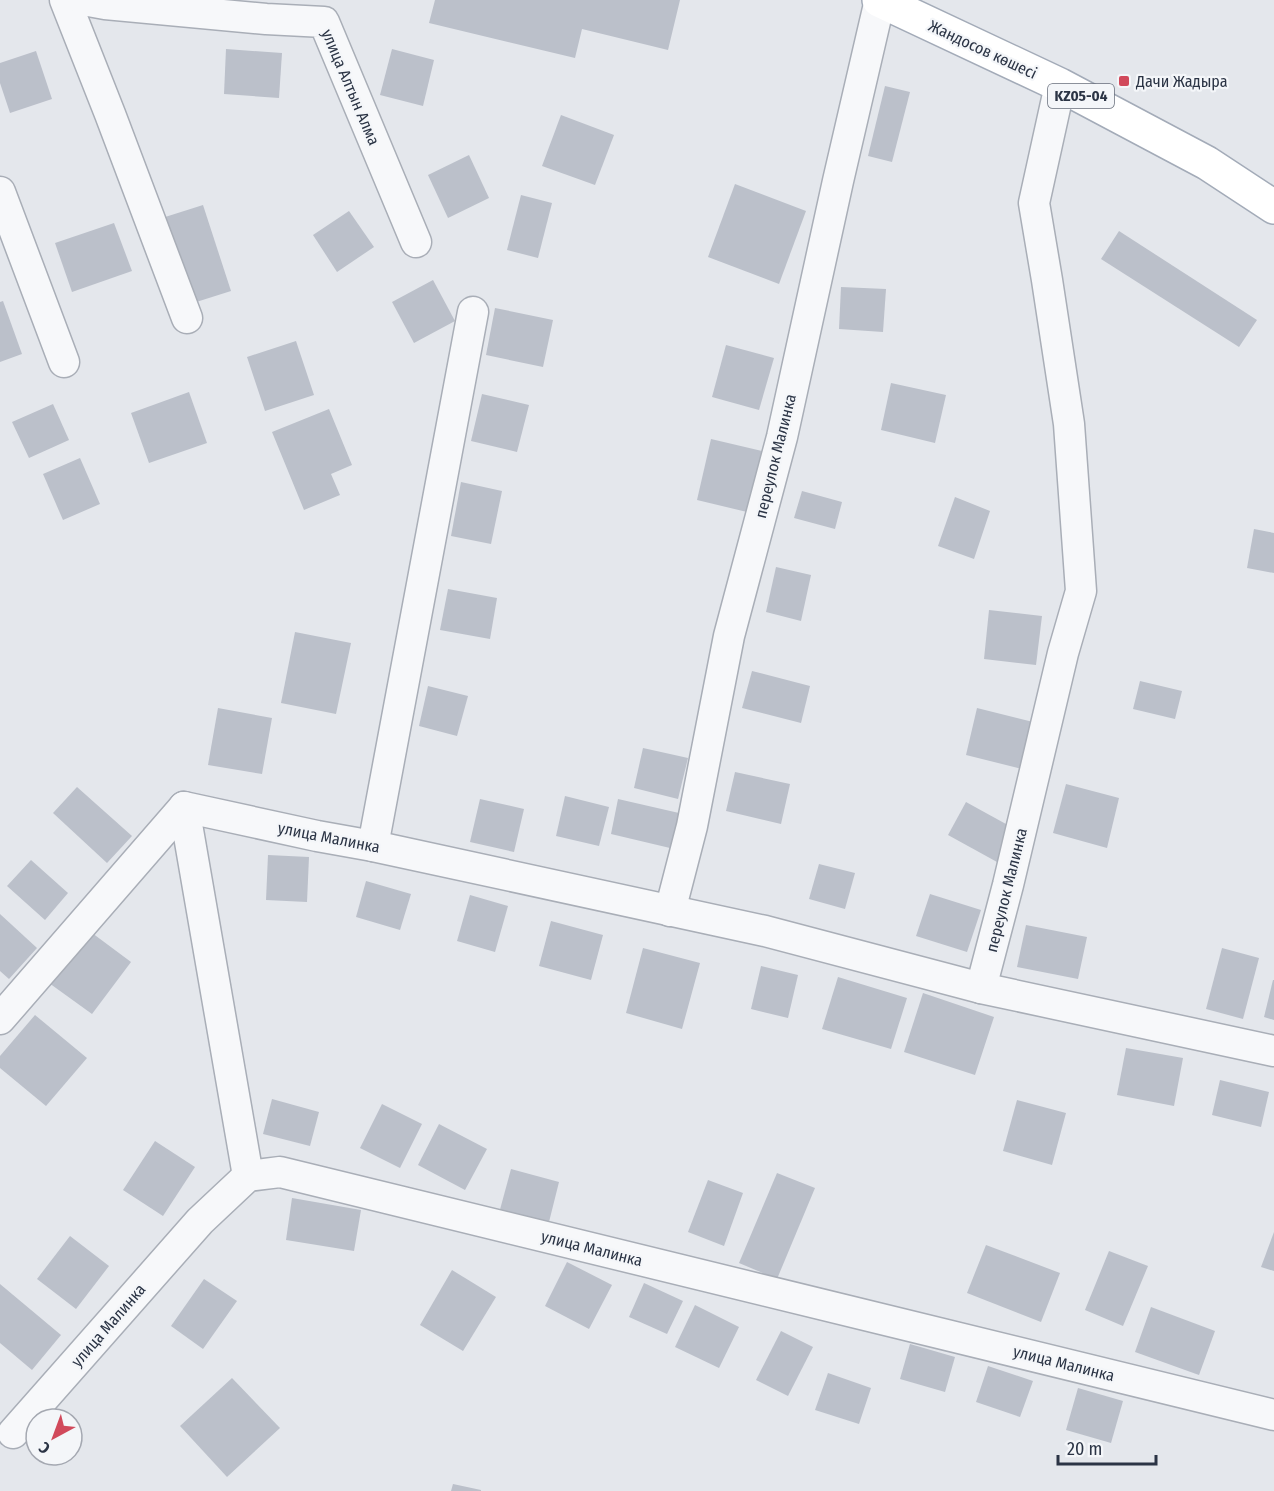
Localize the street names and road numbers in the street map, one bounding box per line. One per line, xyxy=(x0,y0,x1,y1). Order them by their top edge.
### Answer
street label: Жандосов көшесі xyxy=(926,16,1040,83)
street label: улица Алтын Алма xyxy=(318,26,384,148)
road number: KZ05-04 xyxy=(1048,84,1114,108)
street label: переулок Малинка xyxy=(751,392,800,520)
street label: улица Малинка xyxy=(276,818,382,857)
street label: переулок Малинка xyxy=(982,826,1031,954)
street label: улица Малинка xyxy=(539,1227,645,1270)
street label: улица Малинка xyxy=(67,1280,150,1371)
street label: улица Малинка xyxy=(1011,1342,1117,1385)

